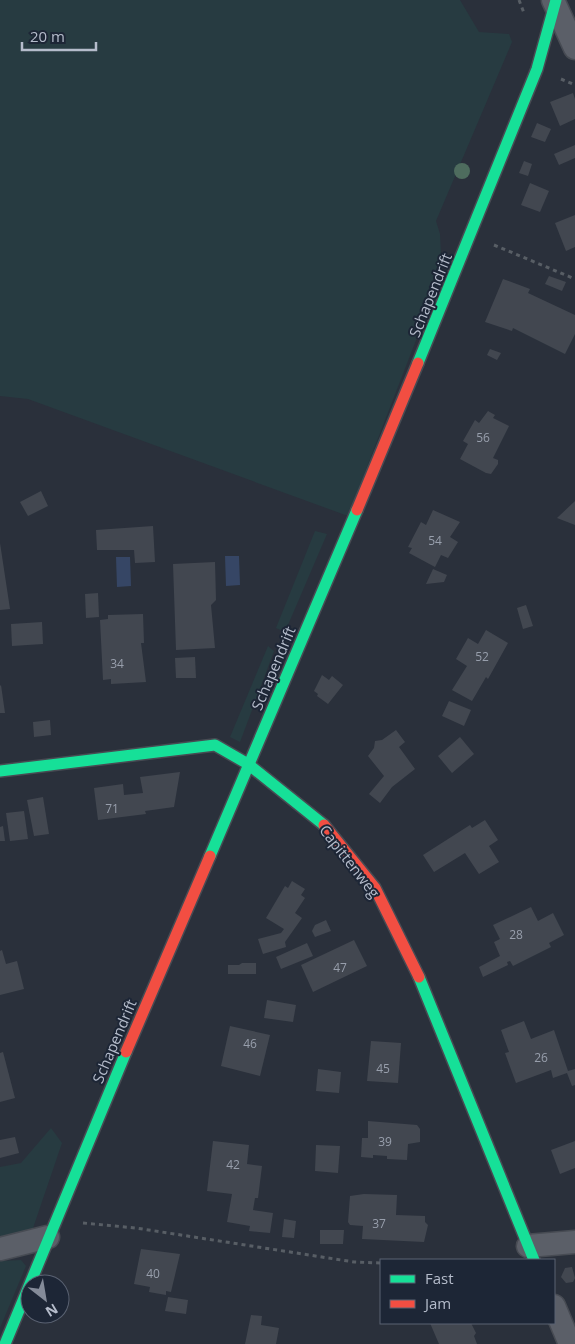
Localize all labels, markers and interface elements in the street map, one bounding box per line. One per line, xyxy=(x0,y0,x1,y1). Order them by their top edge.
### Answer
scale bar xyxy=(22,20,96,52)
text: 20 m xyxy=(30,26,65,46)
street label: Schapendrift xyxy=(404,250,456,340)
house number: 56 xyxy=(476,429,490,446)
house number: 54 xyxy=(428,532,442,549)
street label: Schapendrift xyxy=(246,623,300,713)
house number: 52 xyxy=(475,648,489,665)
house number: 34 xyxy=(110,655,124,672)
house number: 71 xyxy=(105,800,119,817)
street label: Capittenweg xyxy=(315,820,385,902)
house number: 28 xyxy=(509,926,523,943)
house number: 47 xyxy=(333,959,347,976)
street label: Schapendrift xyxy=(87,996,141,1086)
house number: 46 xyxy=(243,1035,257,1052)
house number: 26 xyxy=(534,1049,548,1066)
house number: 45 xyxy=(376,1060,390,1077)
house number: 39 xyxy=(378,1133,392,1150)
house number: 42 xyxy=(226,1156,240,1173)
house number: 37 xyxy=(372,1215,386,1232)
legend xyxy=(380,1259,555,1324)
house number: 40 xyxy=(146,1265,160,1282)
text: Fast xyxy=(425,1268,454,1288)
north arrow xyxy=(20,1274,70,1324)
text: Jam xyxy=(423,1293,451,1313)
text: N xyxy=(42,1299,62,1322)

